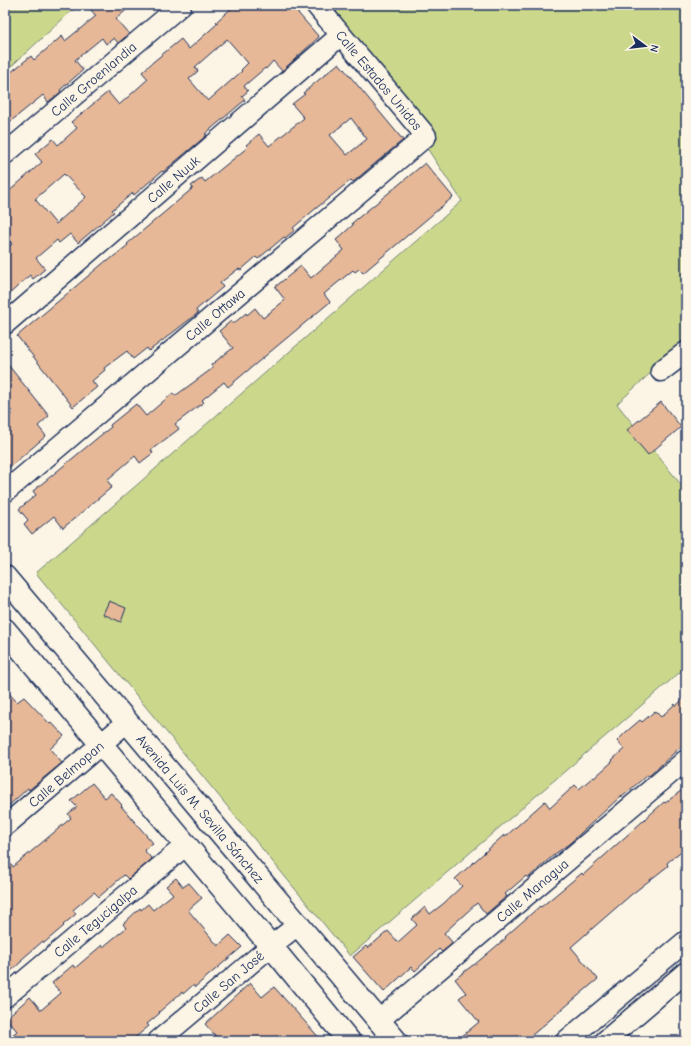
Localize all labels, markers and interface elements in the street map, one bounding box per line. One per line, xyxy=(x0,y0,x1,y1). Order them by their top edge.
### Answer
north arrow xyxy=(625,26,665,66)
street label: Calle Estados Unidos xyxy=(332,27,425,134)
street label: Calle Groenlandia xyxy=(47,38,140,121)
text: N xyxy=(647,43,661,54)
street label: Calle Nuuk xyxy=(144,152,204,207)
street label: Calle Ottawa xyxy=(182,285,249,345)
street label: Avenida Luis M. Sevilla Sánchez xyxy=(132,731,267,887)
street label: Calle Belmopan xyxy=(25,738,107,811)
street label: Calle Managua xyxy=(493,855,572,926)
street label: Calle Tegucigalpa xyxy=(50,882,141,961)
street label: Calle San José xyxy=(190,947,268,1017)

